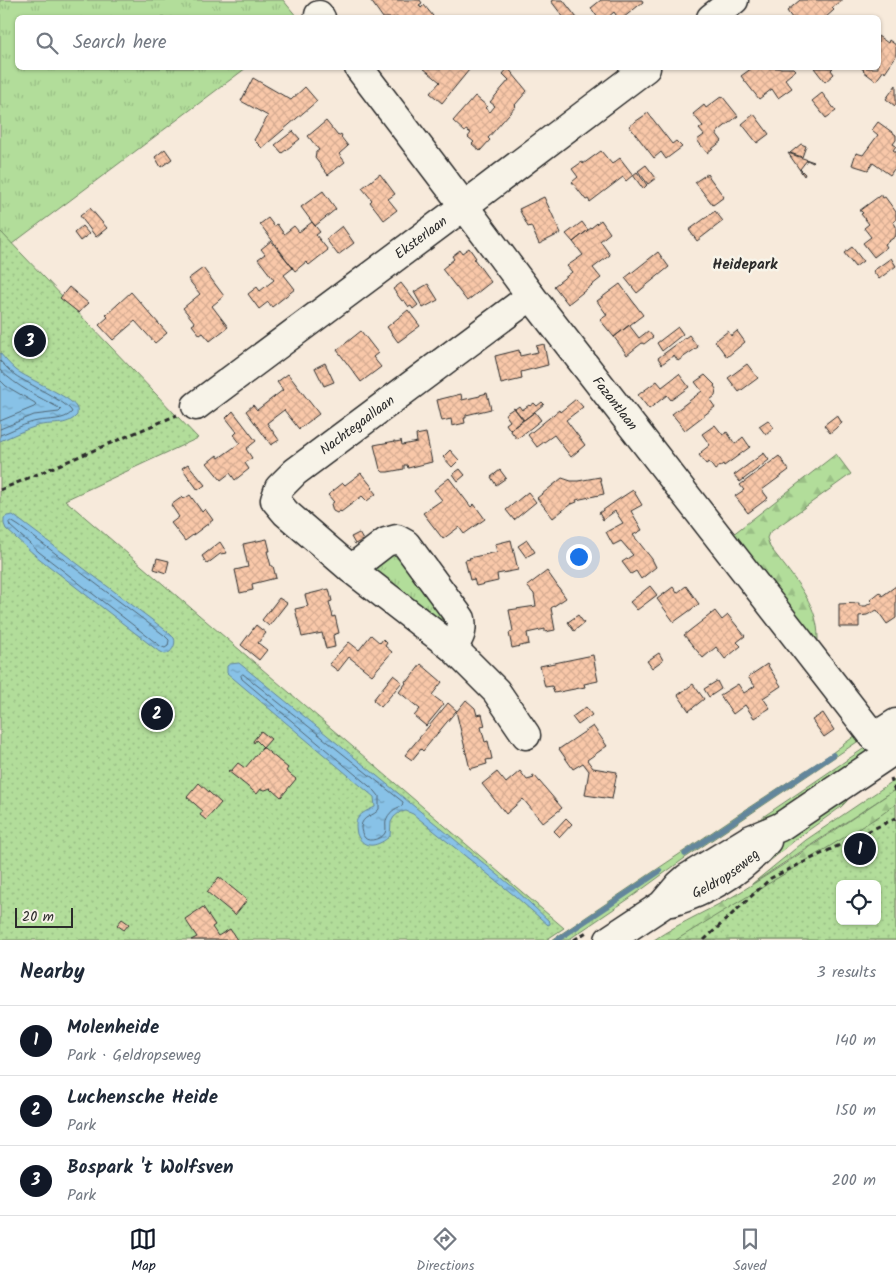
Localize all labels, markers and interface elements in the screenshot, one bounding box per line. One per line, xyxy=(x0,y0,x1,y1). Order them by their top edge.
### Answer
search box xyxy=(15,15,881,70)
text: Search here xyxy=(73,28,167,58)
icon: search xyxy=(33,29,61,57)
street label: Eksterlaan xyxy=(390,211,452,265)
district label: Heidepark xyxy=(713,253,778,277)
pin: 3 xyxy=(14,322,46,360)
street label: Fazantlaan xyxy=(587,372,643,436)
street label: Nachtegaallaan xyxy=(315,390,400,461)
your location xyxy=(566,544,592,570)
pin: 2 xyxy=(141,695,173,733)
pin: 1 xyxy=(844,830,876,868)
street label: Geldropseweg xyxy=(688,844,765,905)
map controls xyxy=(836,880,881,925)
button: locate xyxy=(836,880,881,925)
scale bar xyxy=(15,905,72,928)
text: 20 m xyxy=(22,906,54,928)
text: Nearby xyxy=(20,956,85,989)
text: 3 results xyxy=(817,960,876,985)
text: Molenheide xyxy=(67,1013,159,1043)
text: 1 xyxy=(34,1028,38,1053)
text: 140 m xyxy=(835,1028,876,1053)
text: Park · Geldropseweg xyxy=(67,1043,201,1068)
text: Luchensche Heide xyxy=(67,1083,218,1113)
text: 2 xyxy=(31,1098,41,1123)
text: 150 m xyxy=(835,1098,876,1123)
text: Park xyxy=(67,1113,96,1138)
text: Bospark 't Wolfsven xyxy=(67,1153,234,1183)
text: 3 xyxy=(32,1168,40,1193)
text: 200 m xyxy=(832,1168,876,1193)
text: Park xyxy=(67,1183,96,1208)
tab: Map xyxy=(129,1225,157,1277)
tab: Directions xyxy=(416,1225,474,1277)
tab: Saved xyxy=(733,1225,767,1277)

